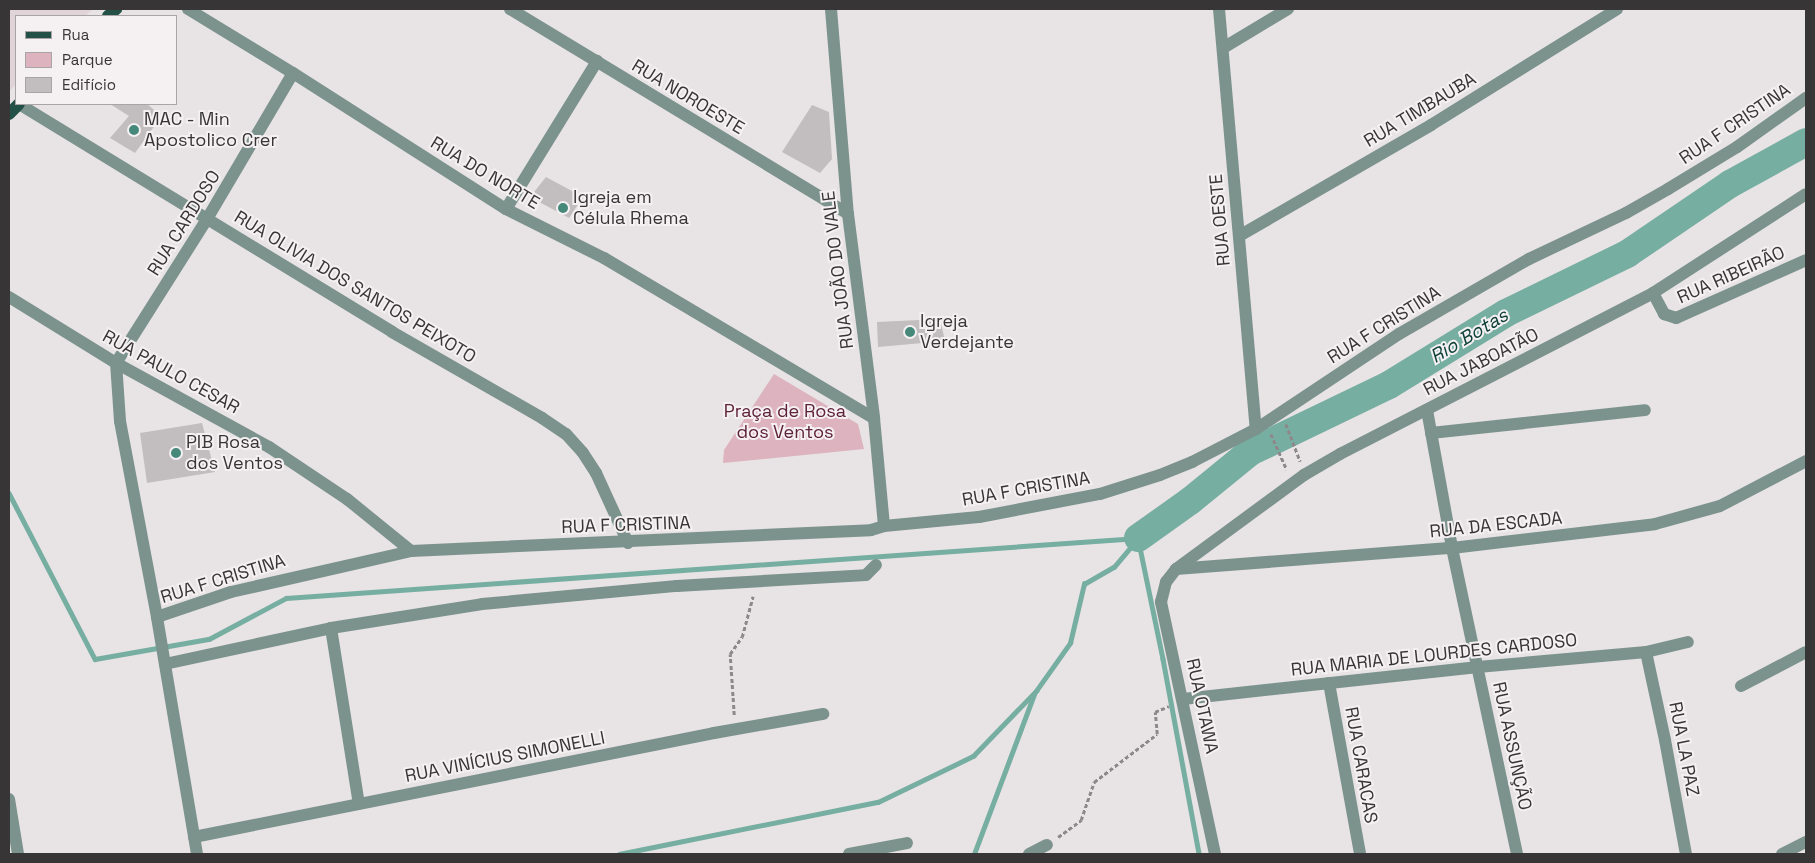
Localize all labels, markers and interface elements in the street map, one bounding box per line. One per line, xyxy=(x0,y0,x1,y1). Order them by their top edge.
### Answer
legend xyxy=(15,15,178,105)
text: Rua xyxy=(62,25,89,44)
text: Parque xyxy=(62,50,113,69)
street label: RUA NOROESTE xyxy=(628,55,748,139)
street label: RUA TIMBAUBA xyxy=(1360,68,1480,152)
text: Edifício xyxy=(62,75,116,94)
street label: RUA F CRISTINA xyxy=(1675,79,1795,169)
place label: MAC - Min Apostolico Crer xyxy=(144,109,277,152)
marker: MAC - Min Apostolico Crer xyxy=(128,124,140,136)
street label: RUA DO NORTE xyxy=(426,132,544,214)
street label: RUA CARDOSO xyxy=(143,166,225,280)
street label: RUA OESTE xyxy=(1205,173,1235,267)
place label: Igreja em Célula Rhema xyxy=(573,187,689,230)
street label: RUA JOÃO DO VALE xyxy=(818,190,858,350)
marker: Igreja em Célula Rhema xyxy=(557,202,569,214)
street label: RUA OLIVIA DOS SANTOS PEIXOTO xyxy=(230,206,480,368)
street label: RUA RIBEIRÃO xyxy=(1674,242,1788,308)
street label: RUA F CRISTINA xyxy=(1323,282,1445,368)
water label: Rio Botas xyxy=(1426,304,1512,368)
place label: Igreja Verdejante xyxy=(920,311,1014,354)
street label: RUA JABOATÃO xyxy=(1420,324,1542,400)
street label: RUA PAULO CESAR xyxy=(99,325,243,419)
marker: Igreja Verdejante xyxy=(904,326,916,338)
park label: Praça de Rosa dos Ventos xyxy=(724,401,846,444)
place label: PIB Rosa dos Ventos xyxy=(186,432,283,474)
marker: PIB Rosa dos Ventos xyxy=(170,447,182,459)
street label: RUA F CRISTINA xyxy=(960,467,1092,511)
street label: RUA DA ESCADA xyxy=(1428,507,1564,543)
street label: RUA F CRISTINA xyxy=(561,512,691,538)
street label: RUA F CRISTINA xyxy=(158,550,288,608)
street label: RUA MARIA DE LOURDES CARDOSO xyxy=(1290,629,1578,681)
street label: RUA OTAWA xyxy=(1181,656,1223,756)
street label: RUA ASSUNÇÃO xyxy=(1488,680,1536,812)
street label: RUA LA PAZ xyxy=(1664,700,1704,798)
street label: RUA CARACAS xyxy=(1340,705,1382,825)
street label: RUA VINÍCIUS SIMONELLI xyxy=(403,727,607,787)

